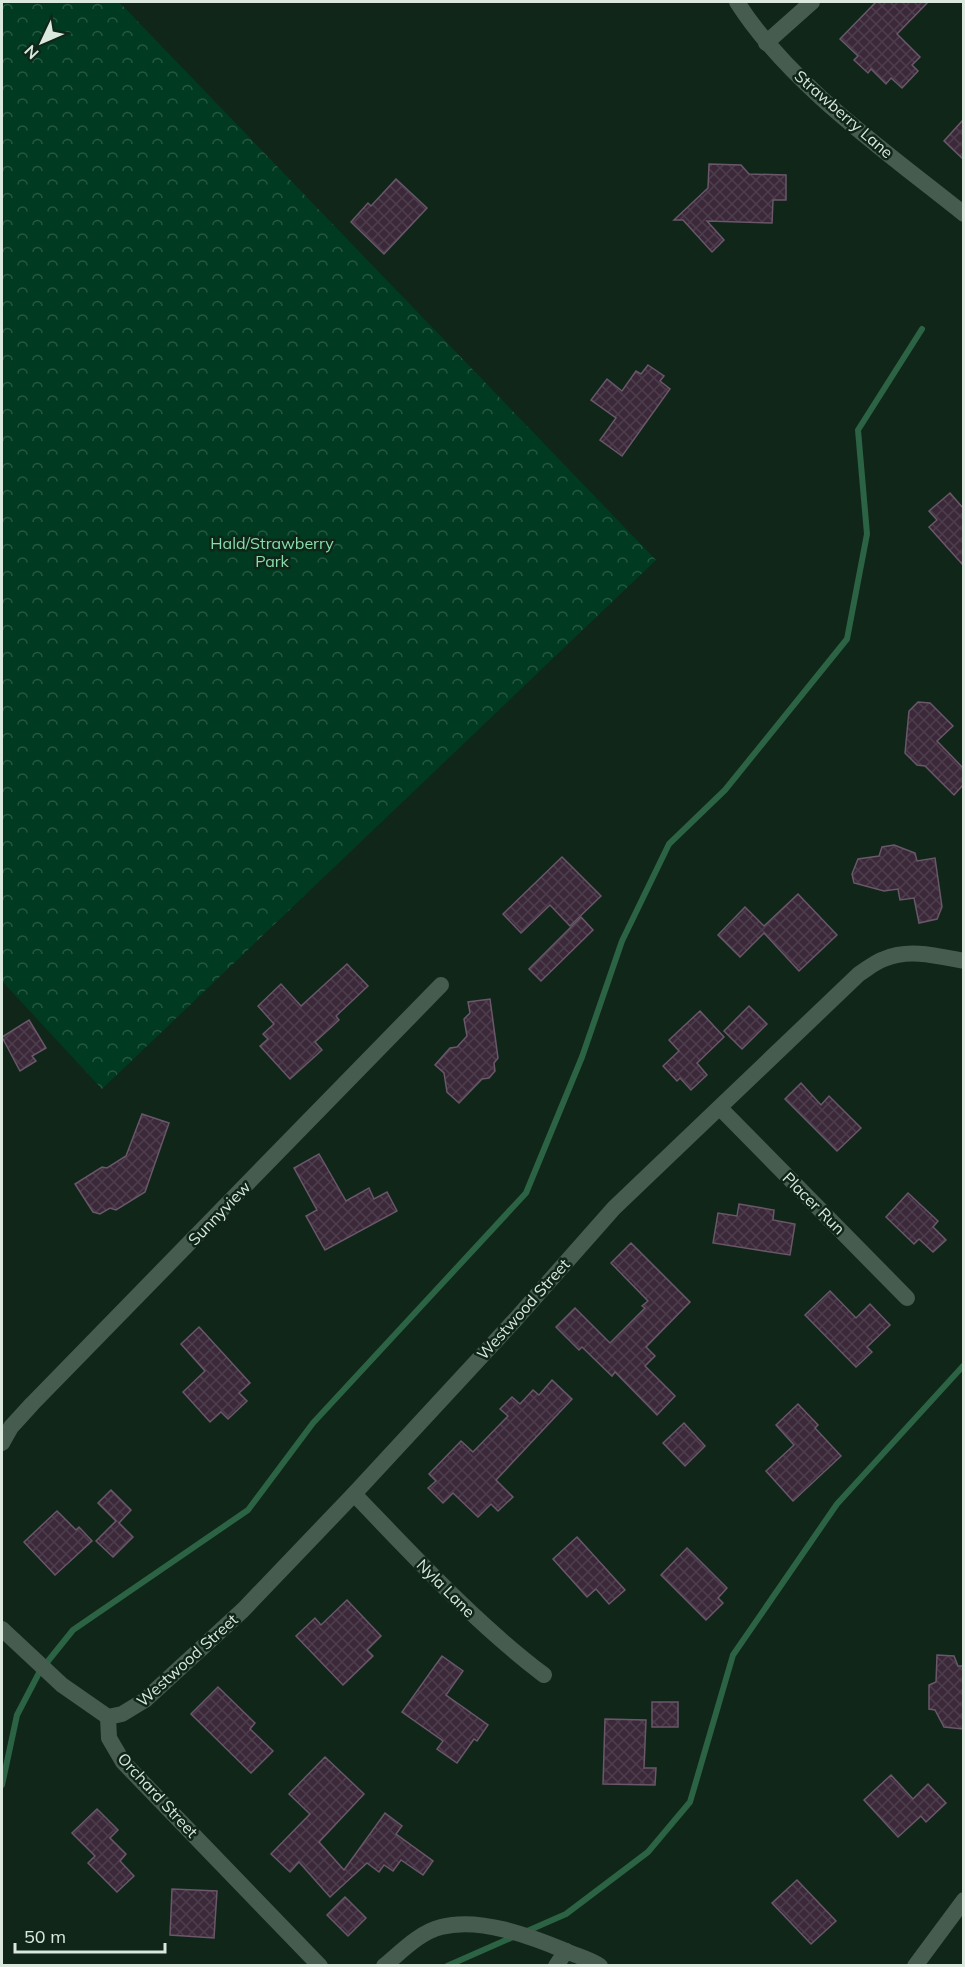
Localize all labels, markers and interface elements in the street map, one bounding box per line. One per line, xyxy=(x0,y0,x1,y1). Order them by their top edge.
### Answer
north arrow xyxy=(12,12,72,72)
text: N xyxy=(20,41,43,64)
street label: Strawberry Lane xyxy=(791,66,897,162)
park label: Hald/Strawberry Park xyxy=(210,533,334,571)
street label: Placer Run xyxy=(779,1168,849,1238)
street label: Sunnyview xyxy=(184,1177,255,1249)
street label: Westwood Street xyxy=(472,1254,574,1364)
street label: Nyla Lane xyxy=(413,1555,479,1621)
street label: Westwood Street xyxy=(132,1609,242,1711)
street label: Orchard Street xyxy=(114,1748,203,1842)
scale bar xyxy=(15,1916,165,1954)
text: 50 m xyxy=(24,1925,66,1948)

